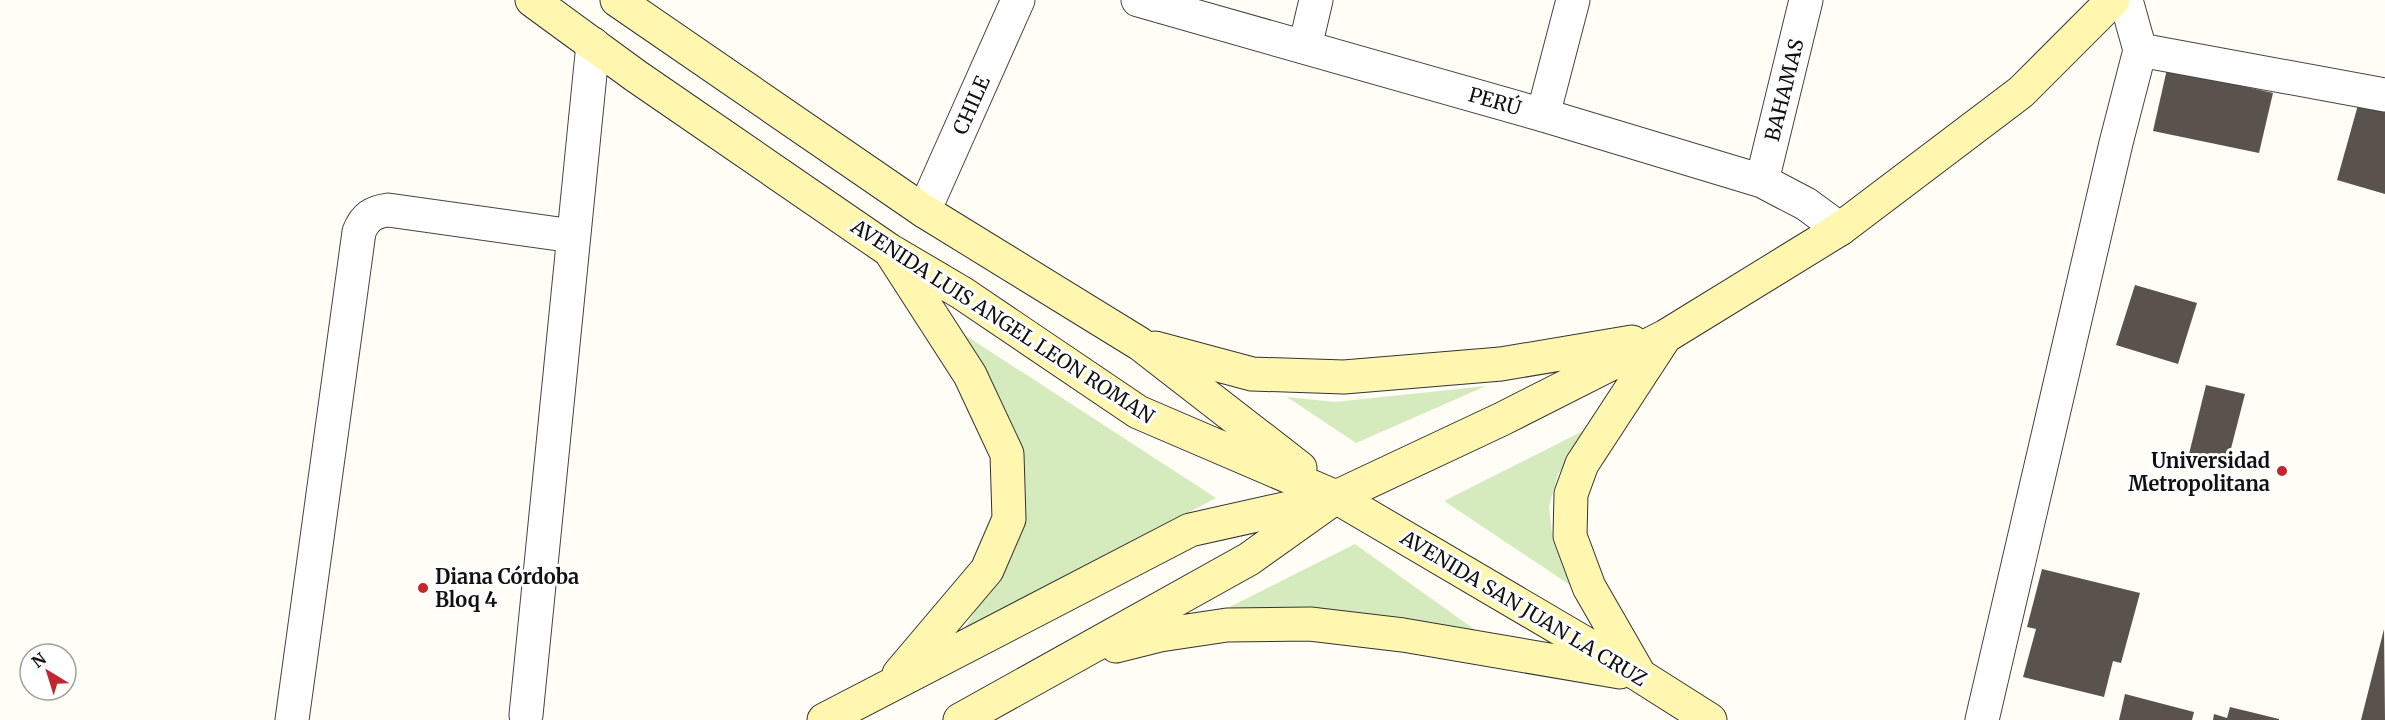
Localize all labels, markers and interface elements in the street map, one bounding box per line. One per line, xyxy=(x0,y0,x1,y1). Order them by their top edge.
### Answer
street label: BAHAMAS xyxy=(1759,36,1809,144)
street label: CHILE xyxy=(947,72,995,138)
street label: PERÚ xyxy=(1466,80,1525,120)
street label: AVENIDA LUIS ANGEL LEON ROMAN xyxy=(846,213,1160,429)
place label: Universidad Metropolitana xyxy=(2128,448,2270,496)
marker: Universidad Metropolitana xyxy=(2275,464,2289,478)
street label: AVENIDA SAN JUAN LA CRUZ xyxy=(1396,524,1652,692)
place label: Diana Córdoba Bloq 4 xyxy=(435,564,579,612)
marker: Diana Córdoba Bloq 4 xyxy=(416,581,430,595)
north arrow xyxy=(18,642,78,702)
text: N xyxy=(28,648,50,672)

